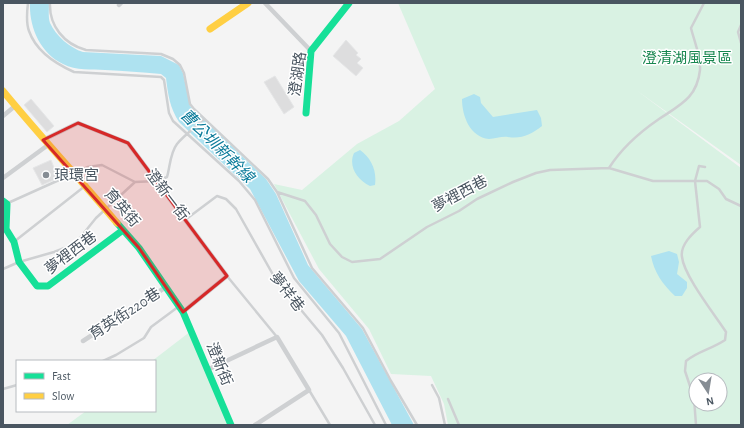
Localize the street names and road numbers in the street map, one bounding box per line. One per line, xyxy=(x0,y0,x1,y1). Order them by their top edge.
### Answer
street label: 澄湖路 xyxy=(286,51,309,97)
street label: 澄新一街 xyxy=(143,166,192,223)
street label: 夢裡西巷 xyxy=(430,172,490,215)
street label: 育英街 xyxy=(102,185,143,230)
street label: 夢裡西巷 xyxy=(42,228,99,277)
street label: 夢祥巷 xyxy=(267,269,308,314)
street label: 育英街220巷 xyxy=(86,285,163,343)
street label: 澄新街 xyxy=(204,340,235,388)

